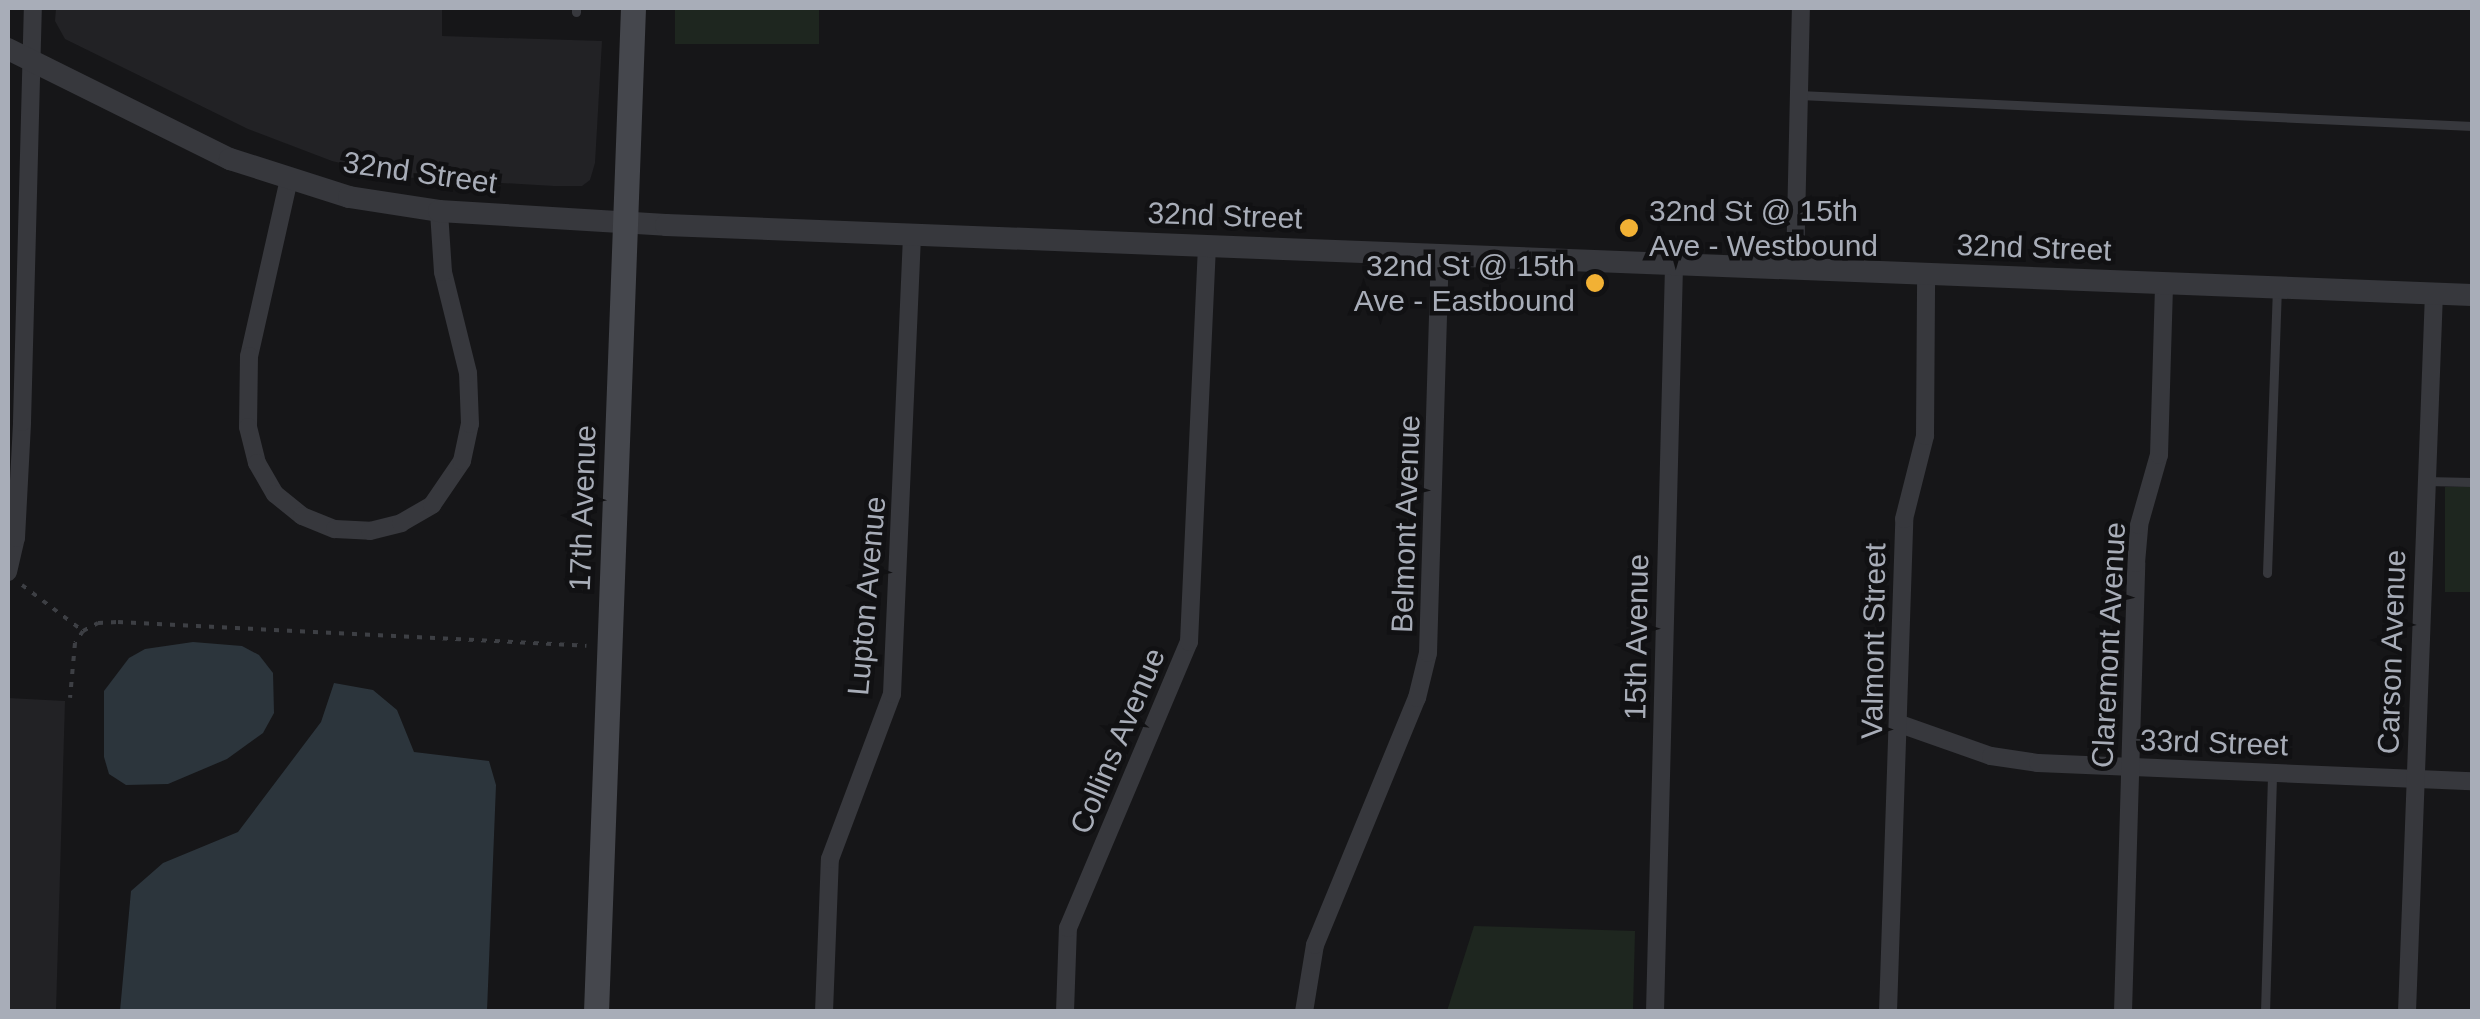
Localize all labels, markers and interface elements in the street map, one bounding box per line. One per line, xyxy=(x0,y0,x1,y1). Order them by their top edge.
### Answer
street label: 32nd Street xyxy=(341,144,499,202)
place label: 32nd St @ 15th Ave - Westbound xyxy=(1649,193,1878,264)
street label: 32nd Street xyxy=(1147,195,1303,237)
marker: 32nd St @ 15th Ave - Westbound xyxy=(1618,217,1640,239)
street label: 32nd Street xyxy=(1956,227,2112,269)
place label: 32nd St @ 15th Ave - Eastbound xyxy=(1354,248,1575,318)
marker: 32nd St @ 15th Ave - Eastbound xyxy=(1584,272,1606,294)
street label: Belmont Avenue xyxy=(1384,414,1428,634)
street label: 17th Avenue xyxy=(562,423,604,593)
street label: Lupton Avenue xyxy=(840,494,894,698)
street label: Claremont Avenue xyxy=(2085,520,2133,770)
street label: Valmont Street xyxy=(1854,543,1894,739)
street label: Carson Avenue xyxy=(2370,548,2414,756)
street label: 15th Avenue xyxy=(1618,553,1656,721)
street label: Collins Avenue xyxy=(1062,642,1174,840)
street label: 33rd Street xyxy=(2139,722,2289,764)

